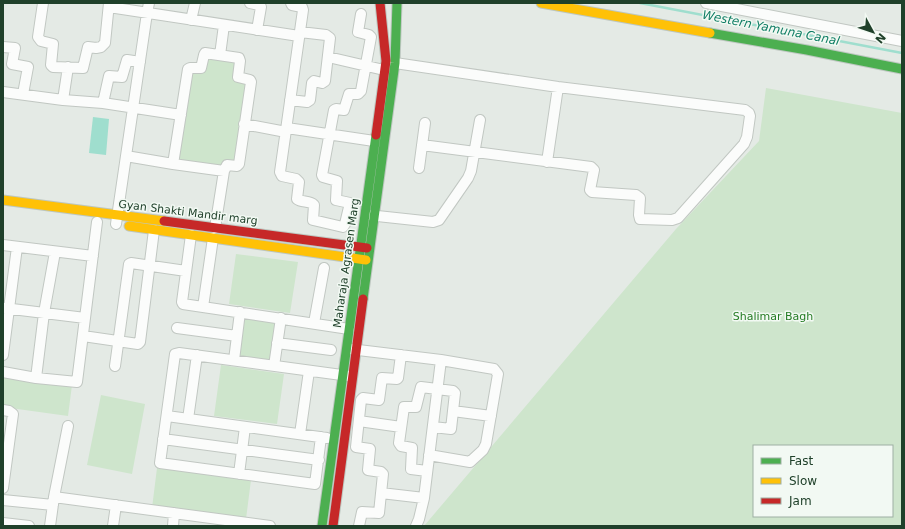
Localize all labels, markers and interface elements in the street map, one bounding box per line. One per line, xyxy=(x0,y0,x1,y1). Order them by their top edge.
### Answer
water label: Western Yamuna Canal xyxy=(701,8,842,48)
north arrow xyxy=(853,12,893,52)
text: N xyxy=(872,30,888,46)
street label: Maharaja Agrasen Marg xyxy=(331,197,362,329)
street label: Gyan Shakti Mandir marg xyxy=(118,198,258,227)
park label: Shalimar Bagh xyxy=(733,310,813,323)
legend xyxy=(753,445,893,517)
text: Fast xyxy=(789,454,813,468)
text: Slow xyxy=(789,474,817,488)
text: Jam xyxy=(788,494,812,508)

